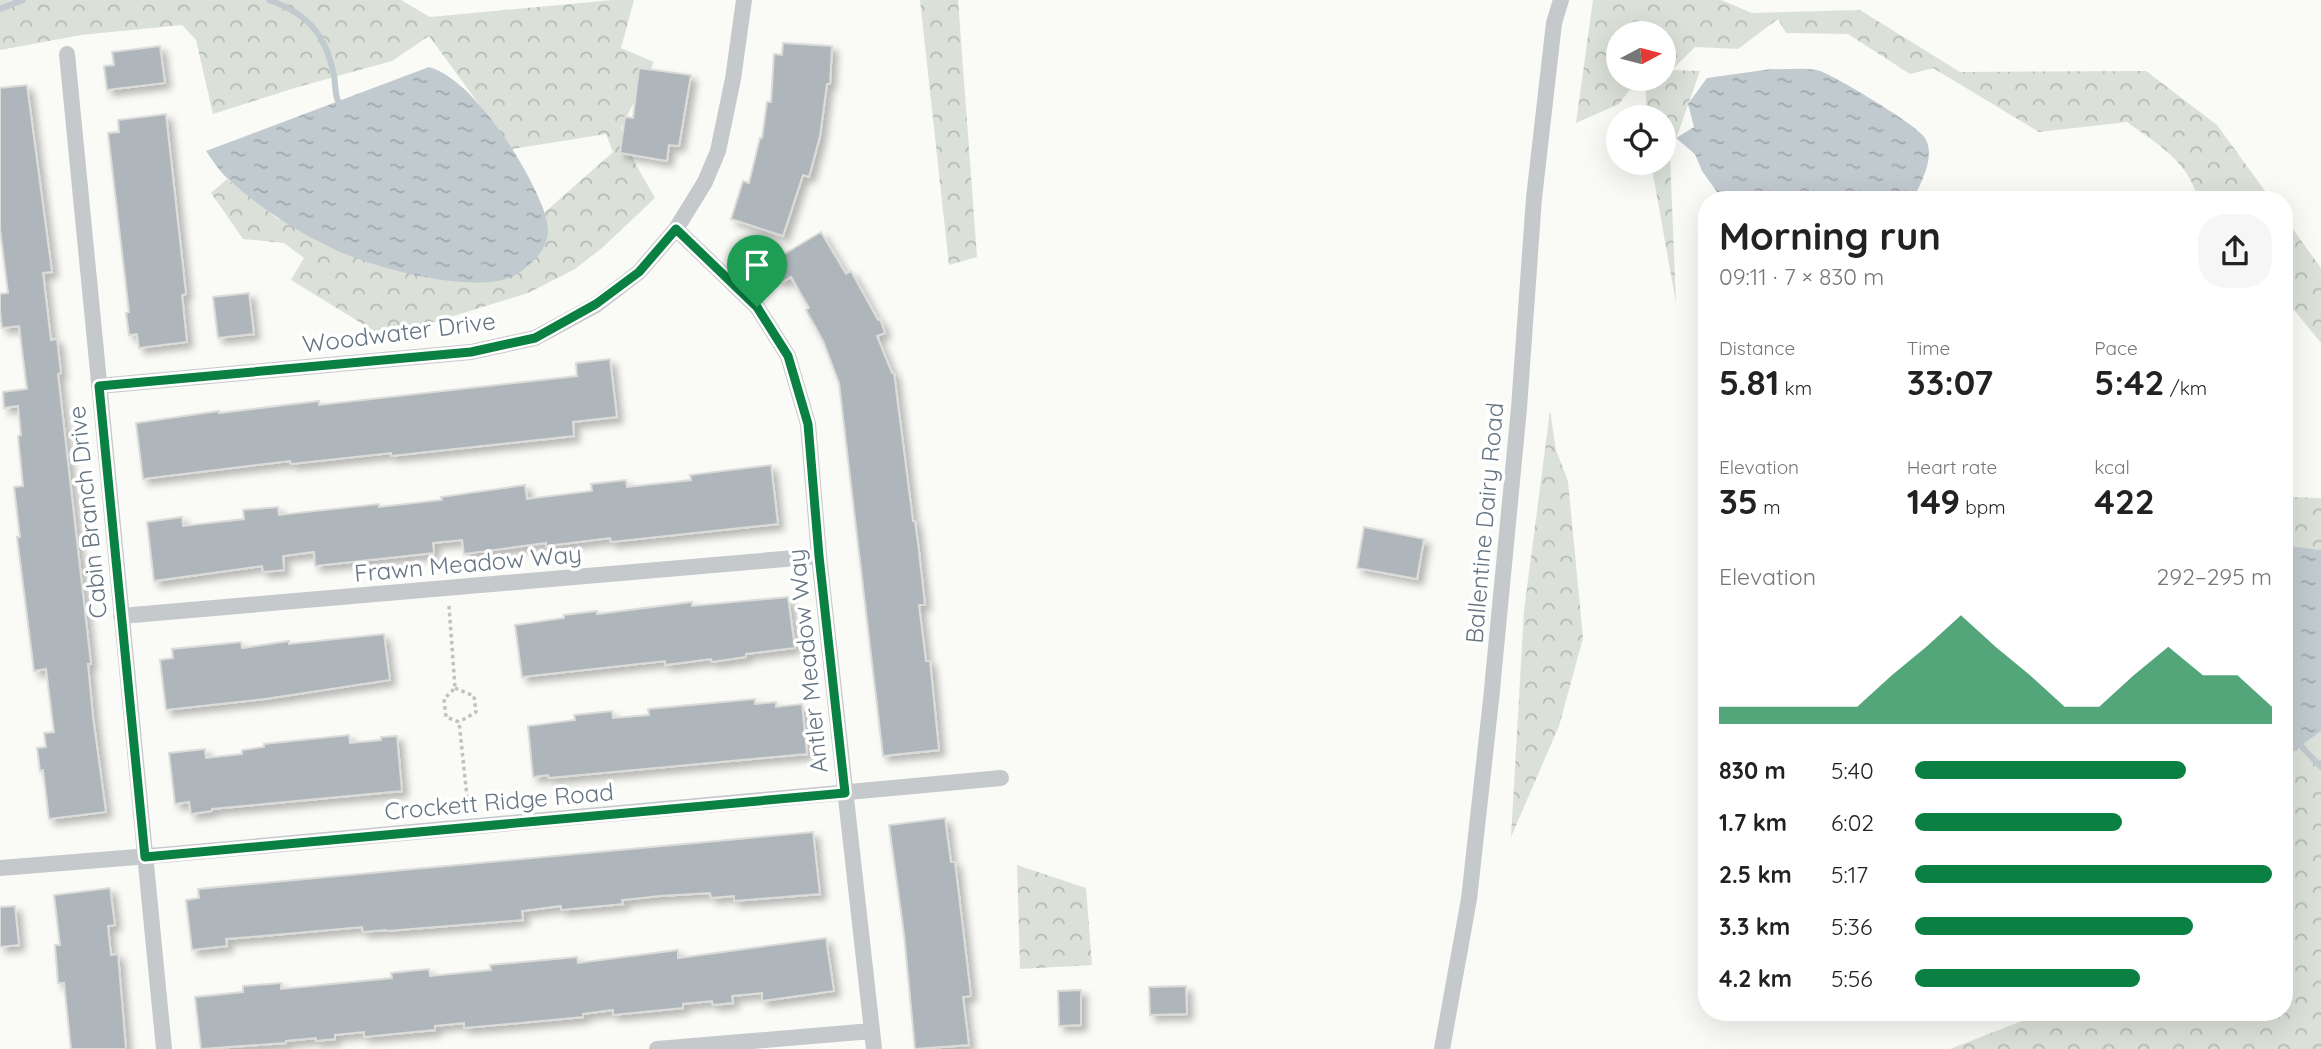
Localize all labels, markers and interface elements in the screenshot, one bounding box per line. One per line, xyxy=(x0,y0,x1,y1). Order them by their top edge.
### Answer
north arrow xyxy=(1606,21,1676,91)
map controls xyxy=(1606,21,1676,175)
button: locate xyxy=(1606,105,1676,175)
text: Morning run xyxy=(1719,212,1941,260)
button: share xyxy=(2198,214,2272,288)
pin xyxy=(727,235,787,307)
icon: arrive xyxy=(738,246,776,284)
text: 09:11 · 7 × 830 m xyxy=(1719,262,1884,291)
street label: Woodwater Drive xyxy=(301,305,497,359)
text: Distance xyxy=(1719,336,1795,360)
text: Time xyxy=(1907,336,1950,360)
text: Pace xyxy=(2094,336,2138,360)
text: 5.81 xyxy=(1719,360,1779,404)
text: 33:07 xyxy=(1907,360,1993,404)
text: 5:42 xyxy=(2094,360,2165,404)
text: km xyxy=(1779,376,1812,400)
text: /km xyxy=(2165,376,2207,400)
street label: Ballentine Dairy Road xyxy=(1459,401,1509,645)
street label: Cabin Branch Drive xyxy=(61,404,113,620)
text: Elevation xyxy=(1719,455,1799,479)
text: Heart rate xyxy=(1907,455,1997,479)
text: kcal xyxy=(2094,455,2130,479)
text: 35 xyxy=(1719,479,1758,523)
text: 149 xyxy=(1907,479,1960,523)
text: 422 xyxy=(2094,479,2155,523)
text: m xyxy=(1758,495,1780,519)
text: bpm xyxy=(1960,495,2006,519)
street label: Frawn Meadow Way xyxy=(353,538,583,588)
street label: Antler Meadow Way xyxy=(780,548,834,775)
text: Elevation xyxy=(1719,562,1816,591)
text: 292–295 m xyxy=(2157,562,2272,591)
text: 830 m xyxy=(1719,756,1786,785)
text: 5:40 xyxy=(1831,756,1874,785)
street label: Crockett Ridge Road xyxy=(383,776,615,826)
text: 1.7 km xyxy=(1719,808,1787,837)
text: 6:02 xyxy=(1831,808,1874,837)
text: 2.5 km xyxy=(1719,860,1792,889)
text: 5:17 xyxy=(1831,860,1868,889)
text: 3.3 km xyxy=(1719,912,1790,941)
text: 5:36 xyxy=(1831,912,1872,941)
text: 4.2 km xyxy=(1719,964,1792,993)
text: 5:56 xyxy=(1831,964,1873,993)

